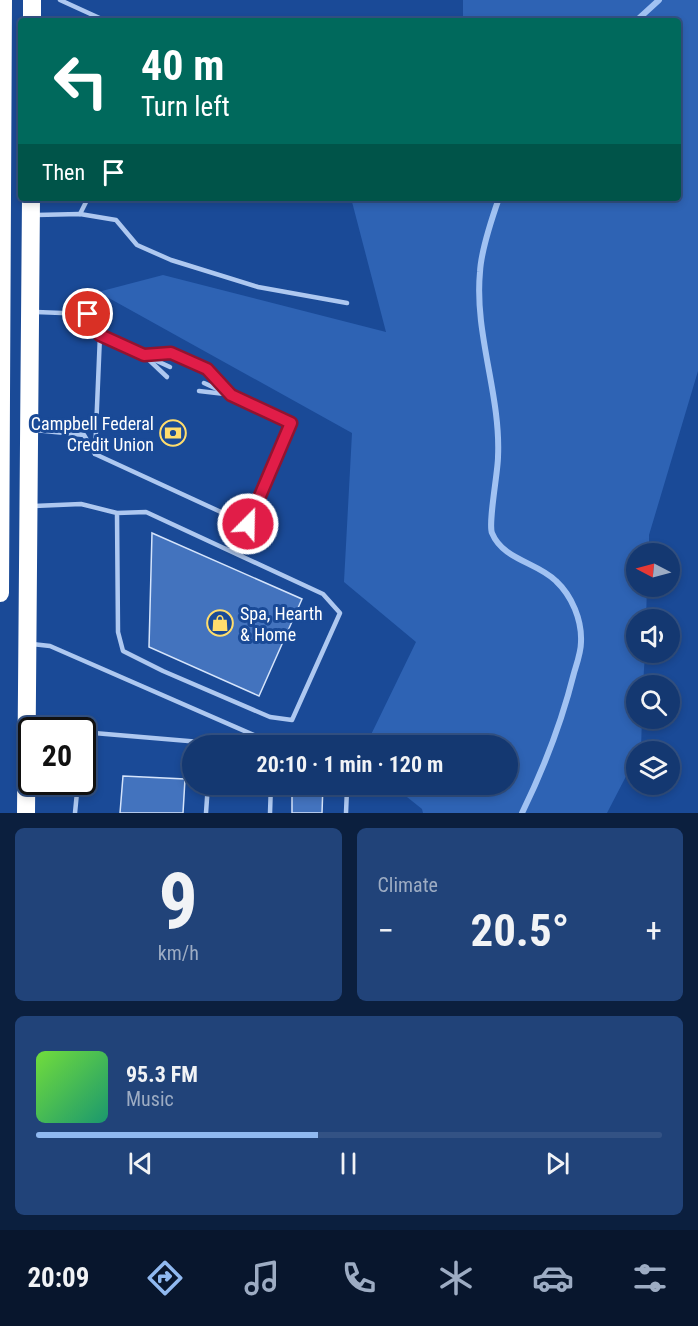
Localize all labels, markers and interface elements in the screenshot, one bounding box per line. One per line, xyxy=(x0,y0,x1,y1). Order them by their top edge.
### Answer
text: 40 m xyxy=(141,41,224,90)
icon: left xyxy=(42,42,120,120)
text: Turn left xyxy=(141,91,230,123)
icon: arrive xyxy=(97,156,130,189)
text: Then xyxy=(42,160,85,185)
pin xyxy=(62,288,113,339)
icon: arrive xyxy=(71,297,104,330)
place label: Campbell Federal Credit Union xyxy=(31,413,154,455)
bank icon: Campbell Federal Credit Union xyxy=(158,418,188,448)
position arrow xyxy=(216,492,280,556)
north arrow xyxy=(626,543,680,597)
map controls xyxy=(626,543,680,795)
place label: Spa, Hearth & Home xyxy=(240,603,323,645)
shop icon: Spa, Hearth & Home xyxy=(205,608,235,638)
button: sound xyxy=(626,609,680,663)
button: search xyxy=(626,675,680,729)
speed limit sign: 20 xyxy=(18,717,96,795)
button: layers xyxy=(626,741,680,795)
text: 20:10 · 1 min · 120 m xyxy=(257,752,443,777)
text: 9 xyxy=(159,856,198,947)
text: Climate xyxy=(378,873,438,897)
text: 20.5° xyxy=(470,904,569,957)
text: − xyxy=(378,911,394,950)
text: + xyxy=(646,911,662,950)
text: km/h xyxy=(158,941,199,965)
text: 95.3 FM xyxy=(126,1062,198,1087)
text: Music xyxy=(126,1087,174,1111)
icon: previous xyxy=(124,1147,157,1180)
icon: pause xyxy=(332,1147,365,1180)
icon: next xyxy=(541,1147,574,1180)
icon: directions xyxy=(144,1257,186,1299)
icon: music xyxy=(241,1257,283,1299)
icon: phone xyxy=(338,1257,380,1299)
icon: climate xyxy=(435,1257,477,1299)
icon: car xyxy=(532,1257,574,1299)
icon: filters xyxy=(629,1257,671,1299)
text: 20:09 xyxy=(27,1262,89,1294)

